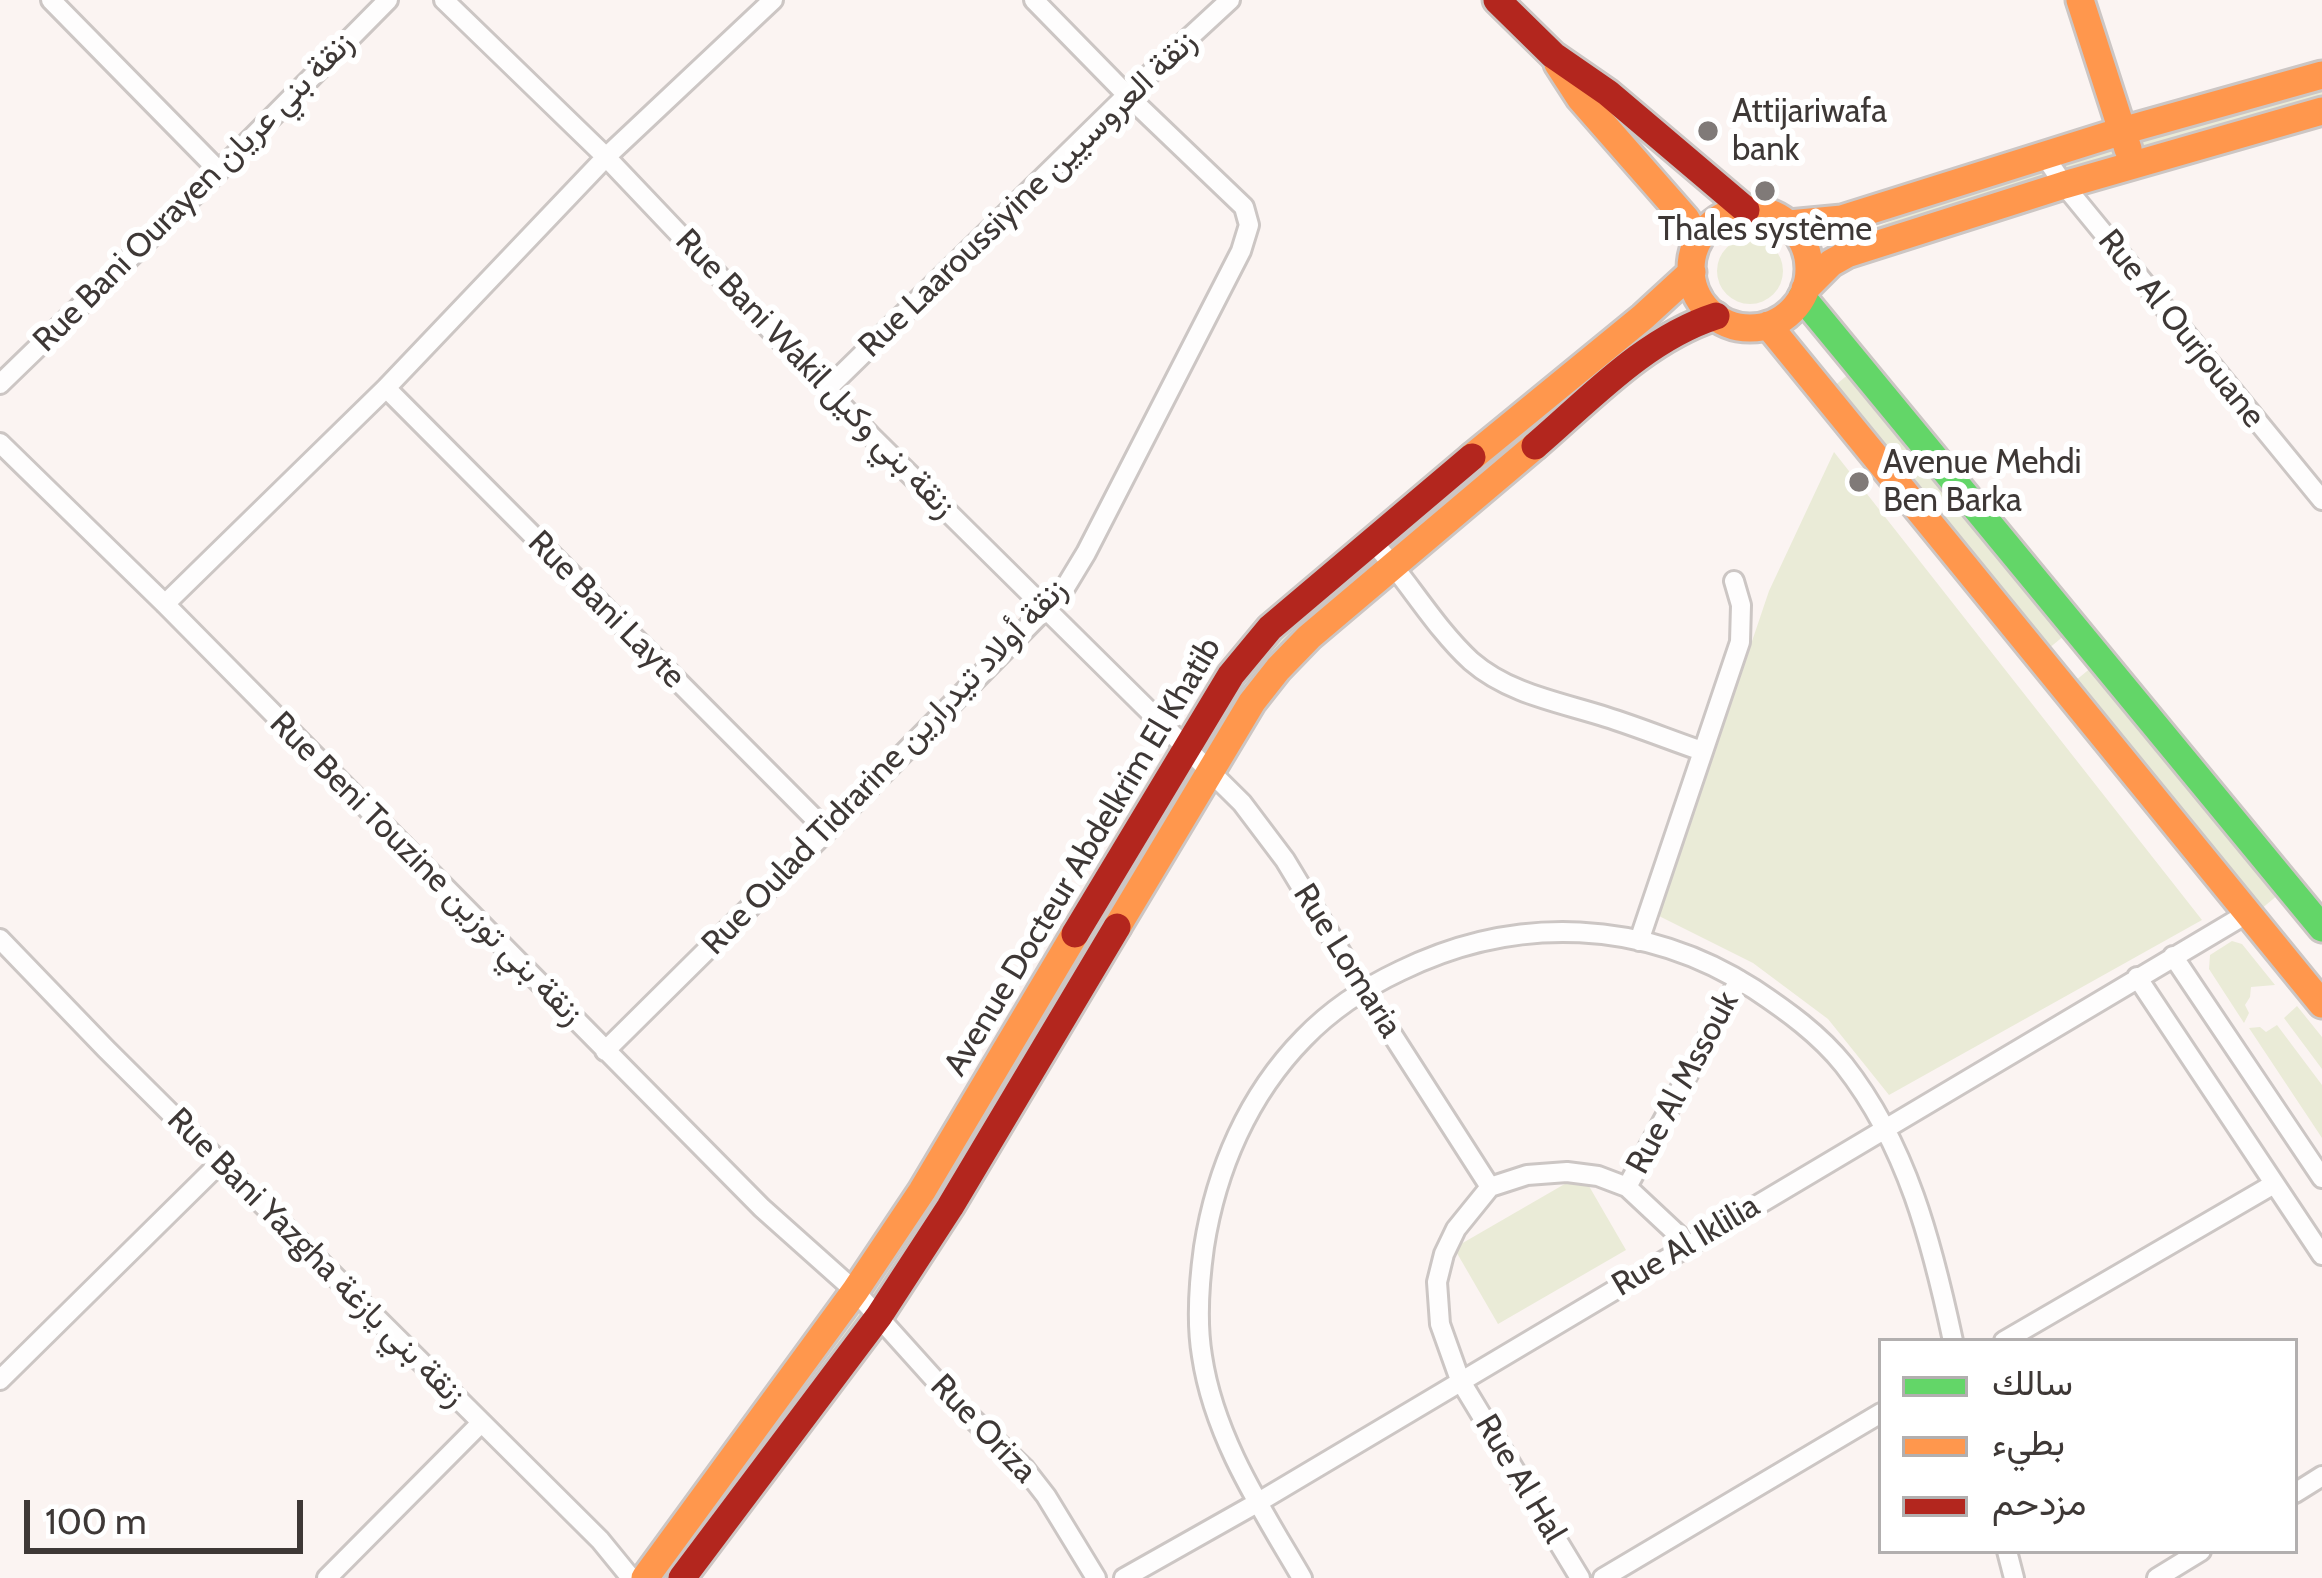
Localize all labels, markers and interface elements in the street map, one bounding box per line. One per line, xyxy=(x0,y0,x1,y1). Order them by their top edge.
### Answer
street label: Rue Laaroussiyine زنقة العروسيين xyxy=(851,22,1205,366)
street label: Rue Bani Ourayen زنقة بني عريان xyxy=(26,24,362,360)
place label: Attijariwafa bank xyxy=(1732,92,1887,170)
marker: Attijariwafa bank xyxy=(1695,118,1721,144)
marker: Thales système xyxy=(1752,178,1778,204)
place label: Thales système xyxy=(1658,210,1872,250)
street label: Rue Bani Wakil زنقة بني وكيل xyxy=(667,221,963,527)
street label: Rue Al Ourjouane xyxy=(2089,222,2273,436)
place label: Avenue Mehdi Ben Barka xyxy=(1883,443,2082,521)
marker: Avenue Mehdi Ben Barka xyxy=(1846,469,1872,495)
street label: Rue Bani Layte xyxy=(519,523,693,697)
street label: Rue Oulad Tidrarine زنقة أولاد تيدرارين xyxy=(694,570,1076,964)
street label: Avenue Docteur Abdelkrim El Khatib xyxy=(936,631,1230,1083)
street label: Rue Beni Touzine زنقة بني توزين xyxy=(261,704,591,1034)
street label: Rue Lomaria xyxy=(1284,877,1410,1045)
street label: Rue Al Mssouk xyxy=(1618,985,1748,1181)
street label: Rue Bani Yazgha زنقة بني يازغة xyxy=(158,1100,474,1416)
street label: Rue Al Iklilia xyxy=(1605,1187,1767,1305)
legend xyxy=(1878,1338,2298,1554)
text: سالك xyxy=(1992,1360,2073,1404)
street label: Rue Oriza xyxy=(922,1367,1044,1491)
street label: Rue Al Hal xyxy=(1466,1408,1574,1550)
text: بطيء xyxy=(1992,1420,2065,1464)
scale bar xyxy=(30,1476,309,1550)
text: مزدحم xyxy=(1992,1480,2086,1524)
text: 100 m xyxy=(45,1499,147,1543)

